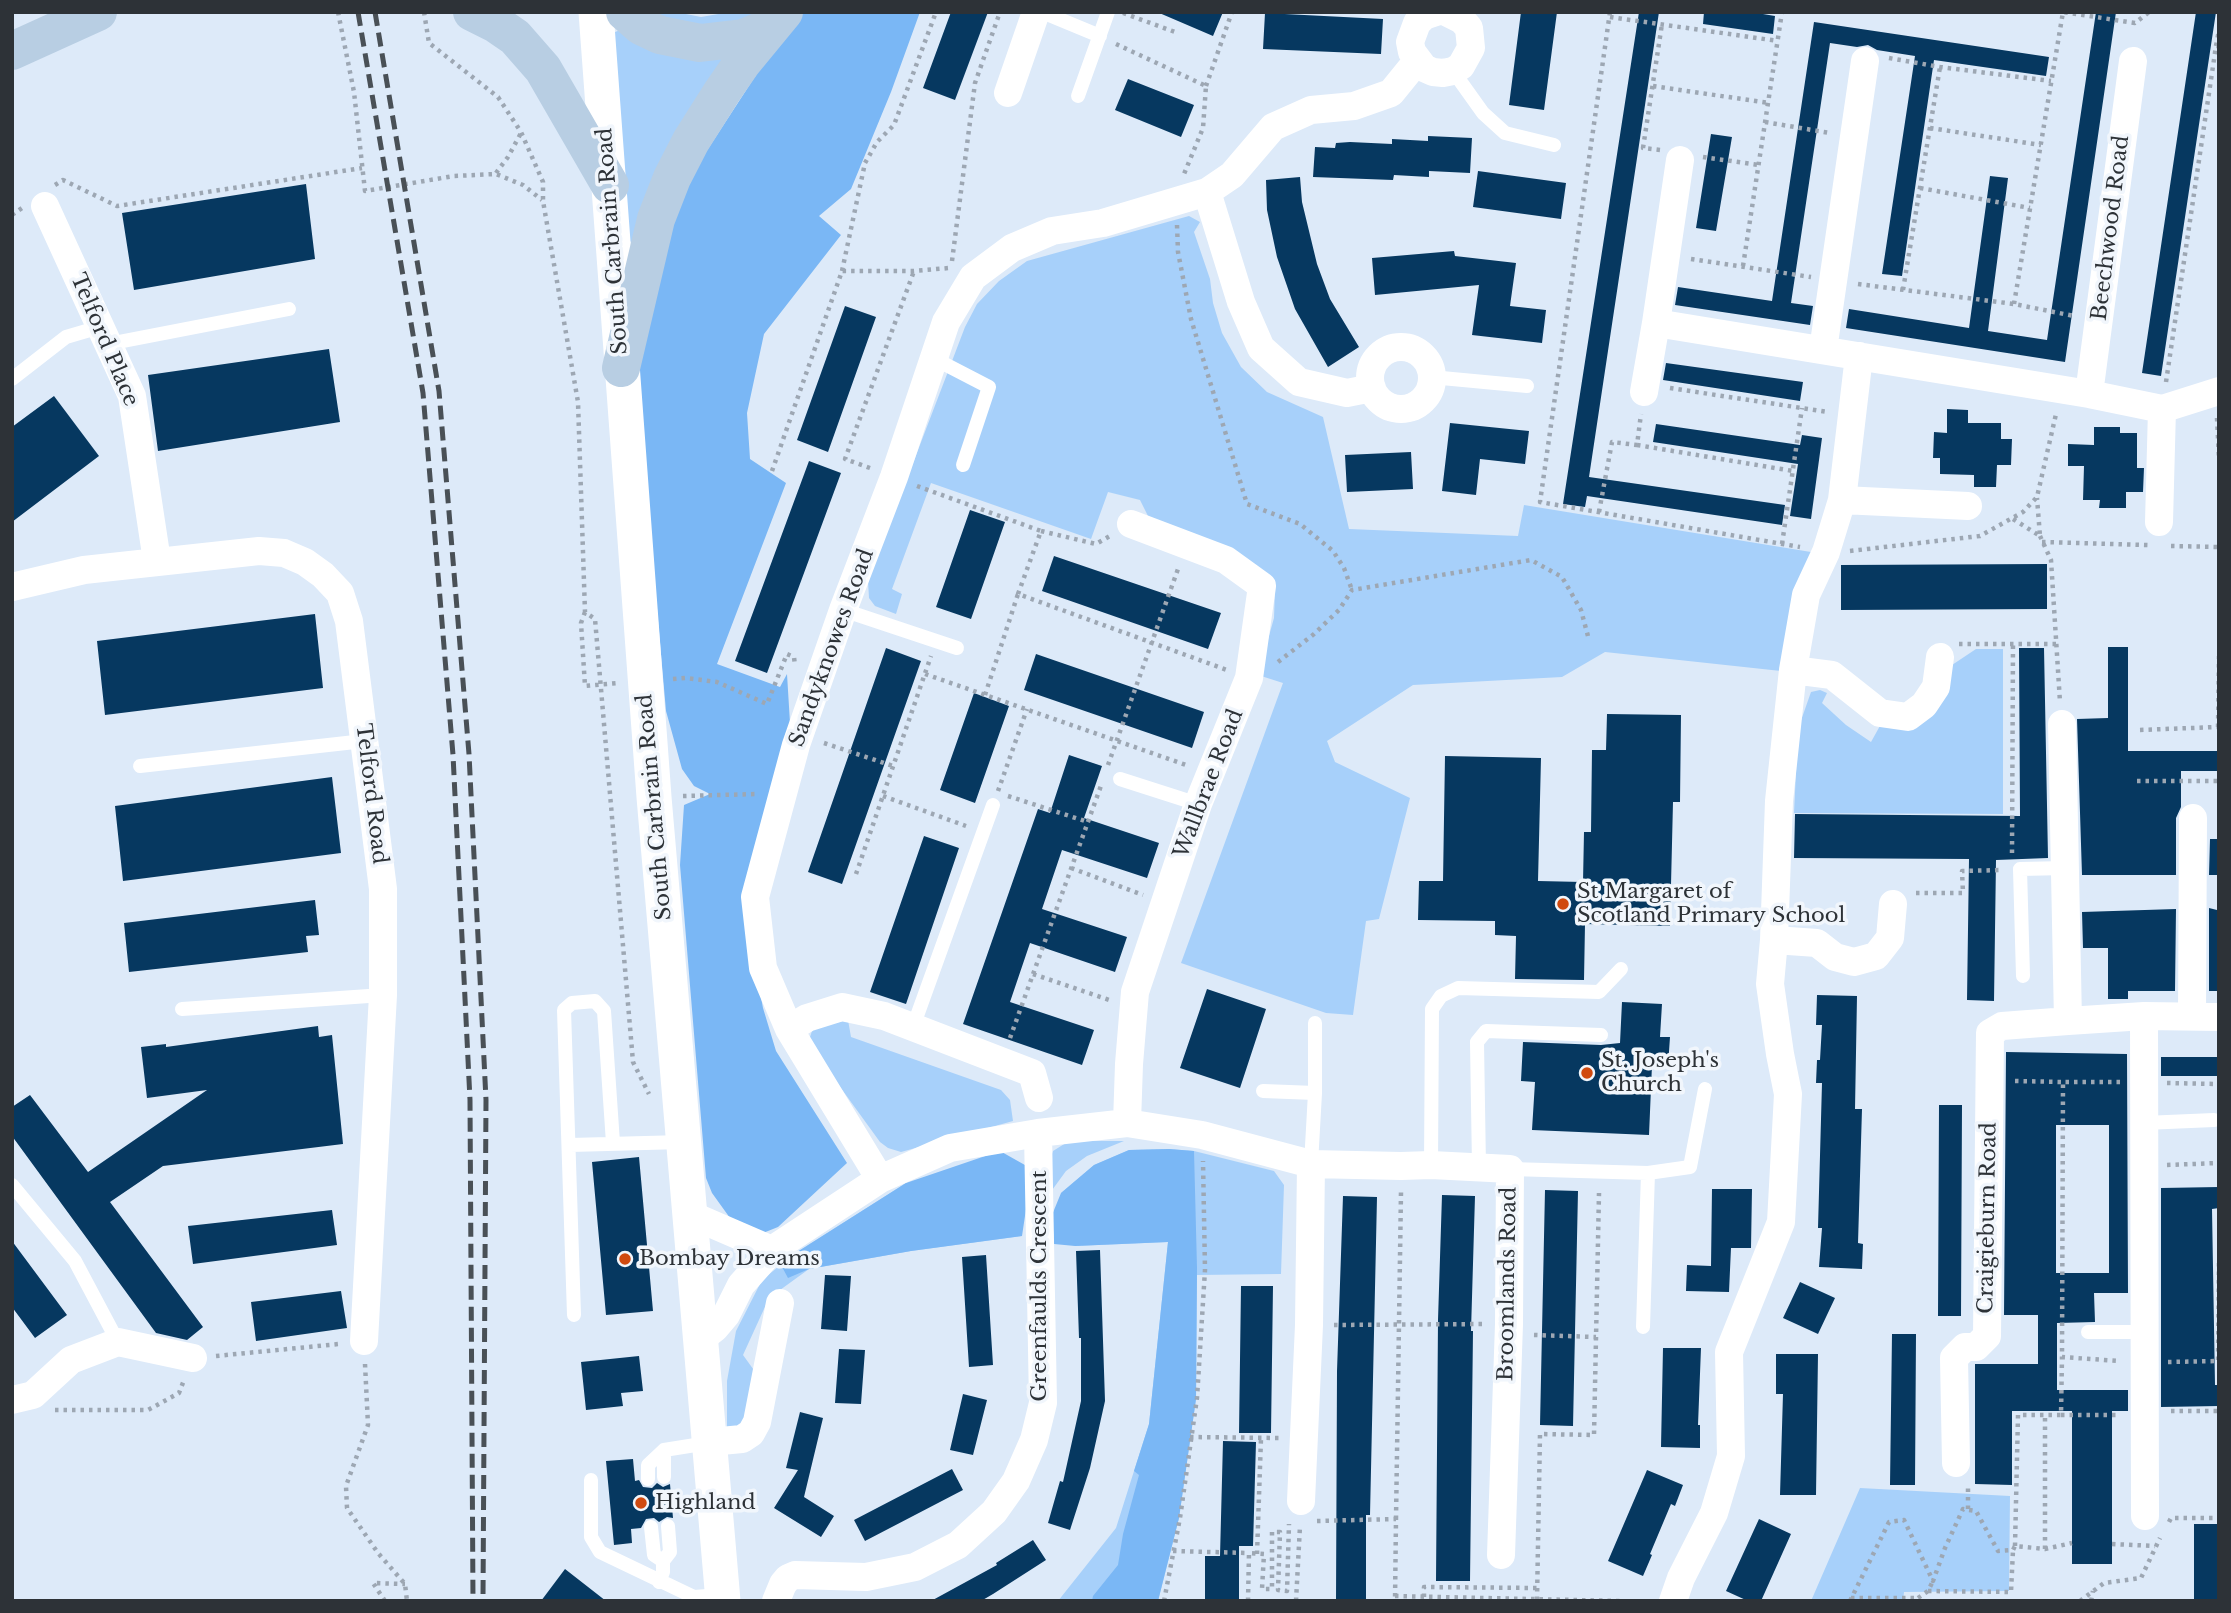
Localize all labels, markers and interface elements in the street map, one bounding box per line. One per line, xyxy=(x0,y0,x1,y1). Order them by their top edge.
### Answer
street label: South Carbrain Road xyxy=(593,127,633,355)
street label: Beechwood Road xyxy=(2087,134,2135,322)
street label: Telford Place xyxy=(65,270,143,410)
street label: Sandyknowes Road xyxy=(784,546,880,750)
street label: South Carbrain Road xyxy=(633,693,677,921)
street label: Wallbrae Road xyxy=(1169,706,1249,862)
street label: Telford Road xyxy=(350,722,392,866)
place label: St Margaret of Scotland Primary School xyxy=(1577,879,1845,929)
marker: St Margaret of Scotland Primary School xyxy=(1555,896,1571,912)
place label: St. Joseph's Church xyxy=(1601,1048,1719,1098)
marker: St. Joseph's Church xyxy=(1579,1065,1595,1081)
street label: Craigieburn Road xyxy=(1974,1122,2002,1314)
street label: Greenfaulds Crescent xyxy=(1027,1170,1053,1402)
street label: Broomlands Road xyxy=(1494,1187,1522,1381)
place label: Bombay Dreams xyxy=(639,1246,820,1272)
marker: Bombay Dreams xyxy=(617,1251,633,1267)
place label: Highland xyxy=(655,1490,756,1516)
marker: Highland xyxy=(633,1495,649,1511)

